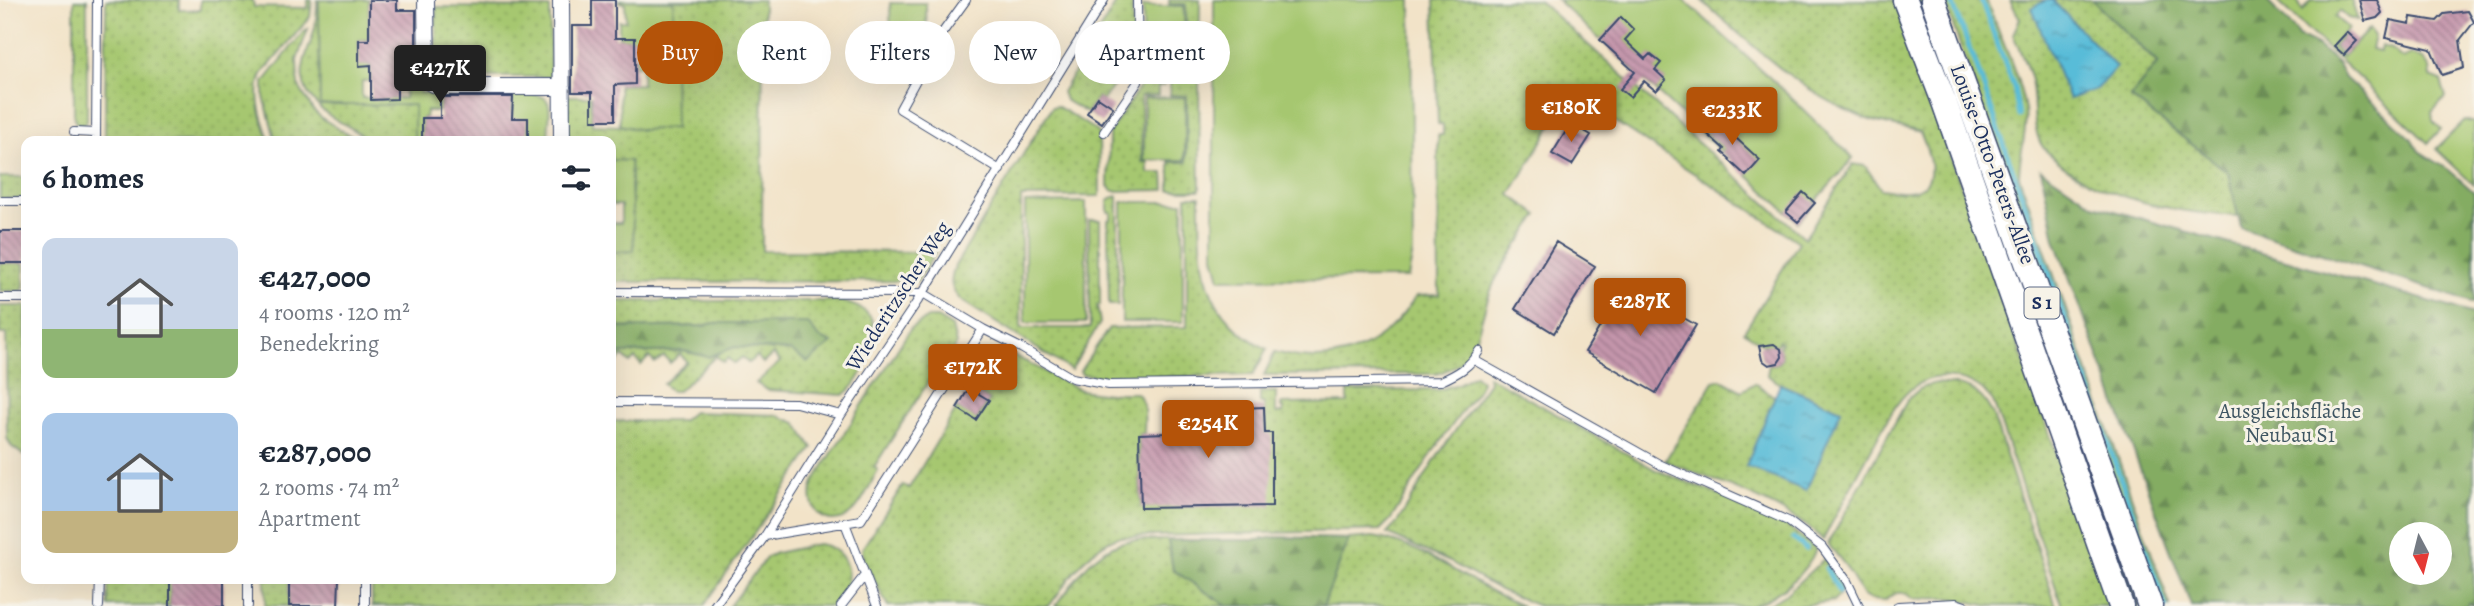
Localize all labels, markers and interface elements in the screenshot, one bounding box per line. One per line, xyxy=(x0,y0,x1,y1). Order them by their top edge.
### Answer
chip: Buy xyxy=(637,21,723,84)
chip: Rent xyxy=(737,21,831,84)
chip: Filters xyxy=(845,21,955,84)
chip: New xyxy=(969,21,1061,84)
chip: Apartment xyxy=(1075,21,1230,84)
pin: €427K xyxy=(391,46,489,105)
text: €427K xyxy=(410,52,470,83)
street label: Louise-Otto-Peters-Allee xyxy=(1944,60,2042,268)
pin: €180K xyxy=(1522,85,1620,144)
pin: €233K xyxy=(1683,88,1781,147)
text: €180K xyxy=(1541,91,1601,122)
text: €233K xyxy=(1702,94,1762,125)
text: 6 homes xyxy=(42,158,144,198)
icon: filters xyxy=(557,159,595,197)
street label: Wiederitzscher Weg xyxy=(839,215,957,377)
text: €427,000 xyxy=(259,257,371,297)
icon: home xyxy=(98,266,182,350)
pin: €287K xyxy=(1591,278,1689,338)
text: €287K xyxy=(1610,285,1670,316)
road number: S 1 xyxy=(2024,288,2060,318)
text: 4 rooms · 120 m² xyxy=(259,297,410,328)
text: Benedekring xyxy=(259,328,379,359)
pin: €172K xyxy=(924,344,1022,404)
text: €172K xyxy=(944,351,1002,382)
park label: Ausgleichsfläche Neubau S1 xyxy=(2218,397,2361,449)
pin: €254K xyxy=(1159,400,1257,460)
text: €254K xyxy=(1178,407,1238,438)
text: €287,000 xyxy=(259,432,371,472)
icon: home xyxy=(98,441,182,525)
text: 2 rooms · 74 m² xyxy=(259,472,399,503)
text: Apartment xyxy=(259,503,361,534)
north arrow xyxy=(2389,522,2452,584)
map controls xyxy=(2389,522,2452,585)

